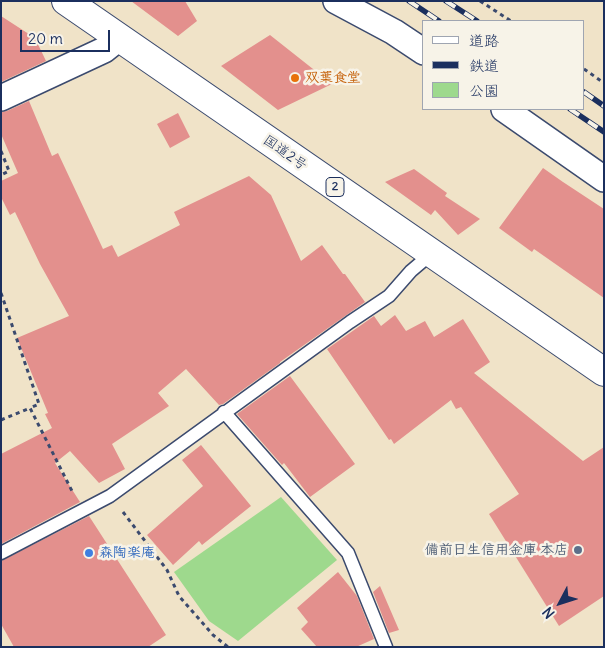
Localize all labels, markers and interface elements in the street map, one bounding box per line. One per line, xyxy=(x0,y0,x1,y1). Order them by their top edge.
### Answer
scale bar xyxy=(22,20,112,52)
legend xyxy=(422,20,585,110)
text: 20 m xyxy=(28,29,63,48)
text: 道路 xyxy=(469,31,499,50)
text: 鉄道 xyxy=(469,56,499,75)
place label: 双葉食堂 xyxy=(305,70,361,86)
marker: 双葉食堂 xyxy=(289,72,301,84)
text: 公園 xyxy=(469,81,499,100)
street label: 国道2号 xyxy=(260,132,310,174)
road number: 2 xyxy=(326,178,344,196)
place label: 備前日生信用金庫 本店 xyxy=(425,542,568,558)
marker: 備前日生信用金庫 本店 xyxy=(572,544,584,556)
place label: 森陶楽庵 xyxy=(99,545,155,561)
marker: 森陶楽庵 xyxy=(83,547,95,559)
north arrow xyxy=(535,578,585,628)
text: N xyxy=(539,603,559,622)

